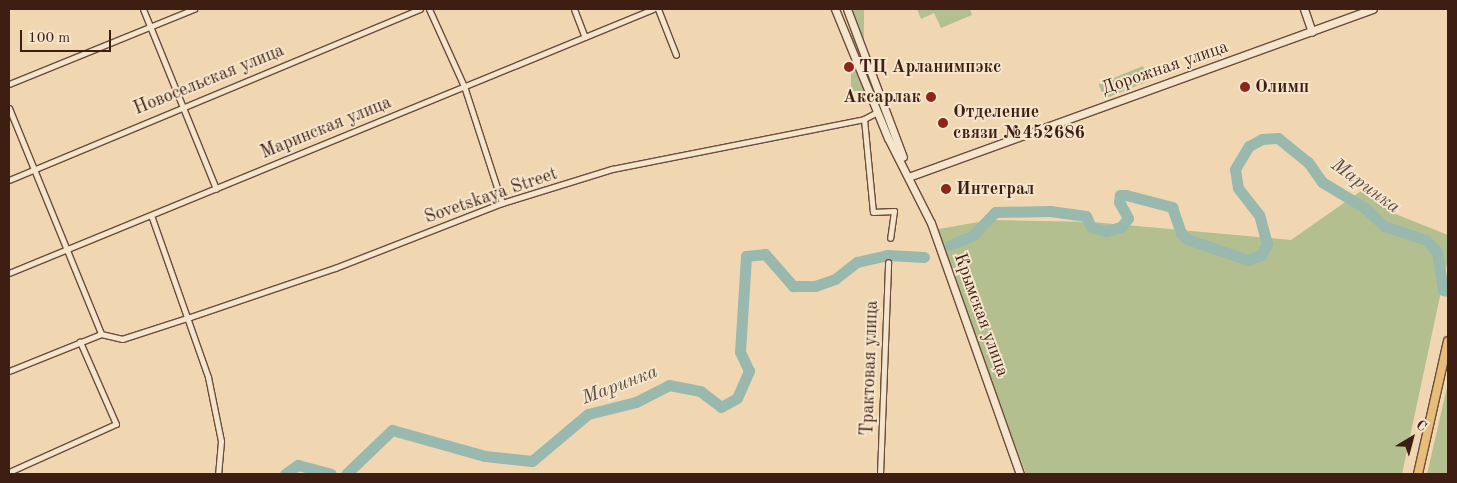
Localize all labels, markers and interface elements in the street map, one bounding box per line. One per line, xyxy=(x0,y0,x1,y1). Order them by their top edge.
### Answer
scale bar xyxy=(22,20,114,52)
text: 100 m xyxy=(28,31,70,46)
street label: Дорожная улица xyxy=(1099,36,1231,100)
street label: Новосельская улица xyxy=(131,40,287,120)
place label: ТЦ Арланимпэкс xyxy=(859,56,1002,78)
marker: ТЦ Арланимпэкс xyxy=(843,61,855,73)
place label: Олимп xyxy=(1255,76,1309,98)
marker: Олимп xyxy=(1239,81,1251,93)
place label: Аксарлак xyxy=(843,86,921,108)
marker: Аксарлак xyxy=(925,91,937,103)
street label: Маринская улица xyxy=(257,92,395,164)
place label: Отделение связи №452686 xyxy=(953,102,1085,144)
marker: Отделение связи №452686 xyxy=(937,117,949,129)
water label: Маринка xyxy=(1326,154,1404,220)
street label: Sovetskaya Street xyxy=(422,163,560,229)
place label: Интеграл xyxy=(956,178,1035,200)
marker: Интеграл xyxy=(940,183,952,195)
street label: Крымская улица xyxy=(949,250,1013,380)
street label: Трактовая улица xyxy=(857,300,883,436)
water label: Маринка xyxy=(579,361,661,411)
north arrow xyxy=(1387,413,1437,463)
text: С xyxy=(1413,418,1429,434)

